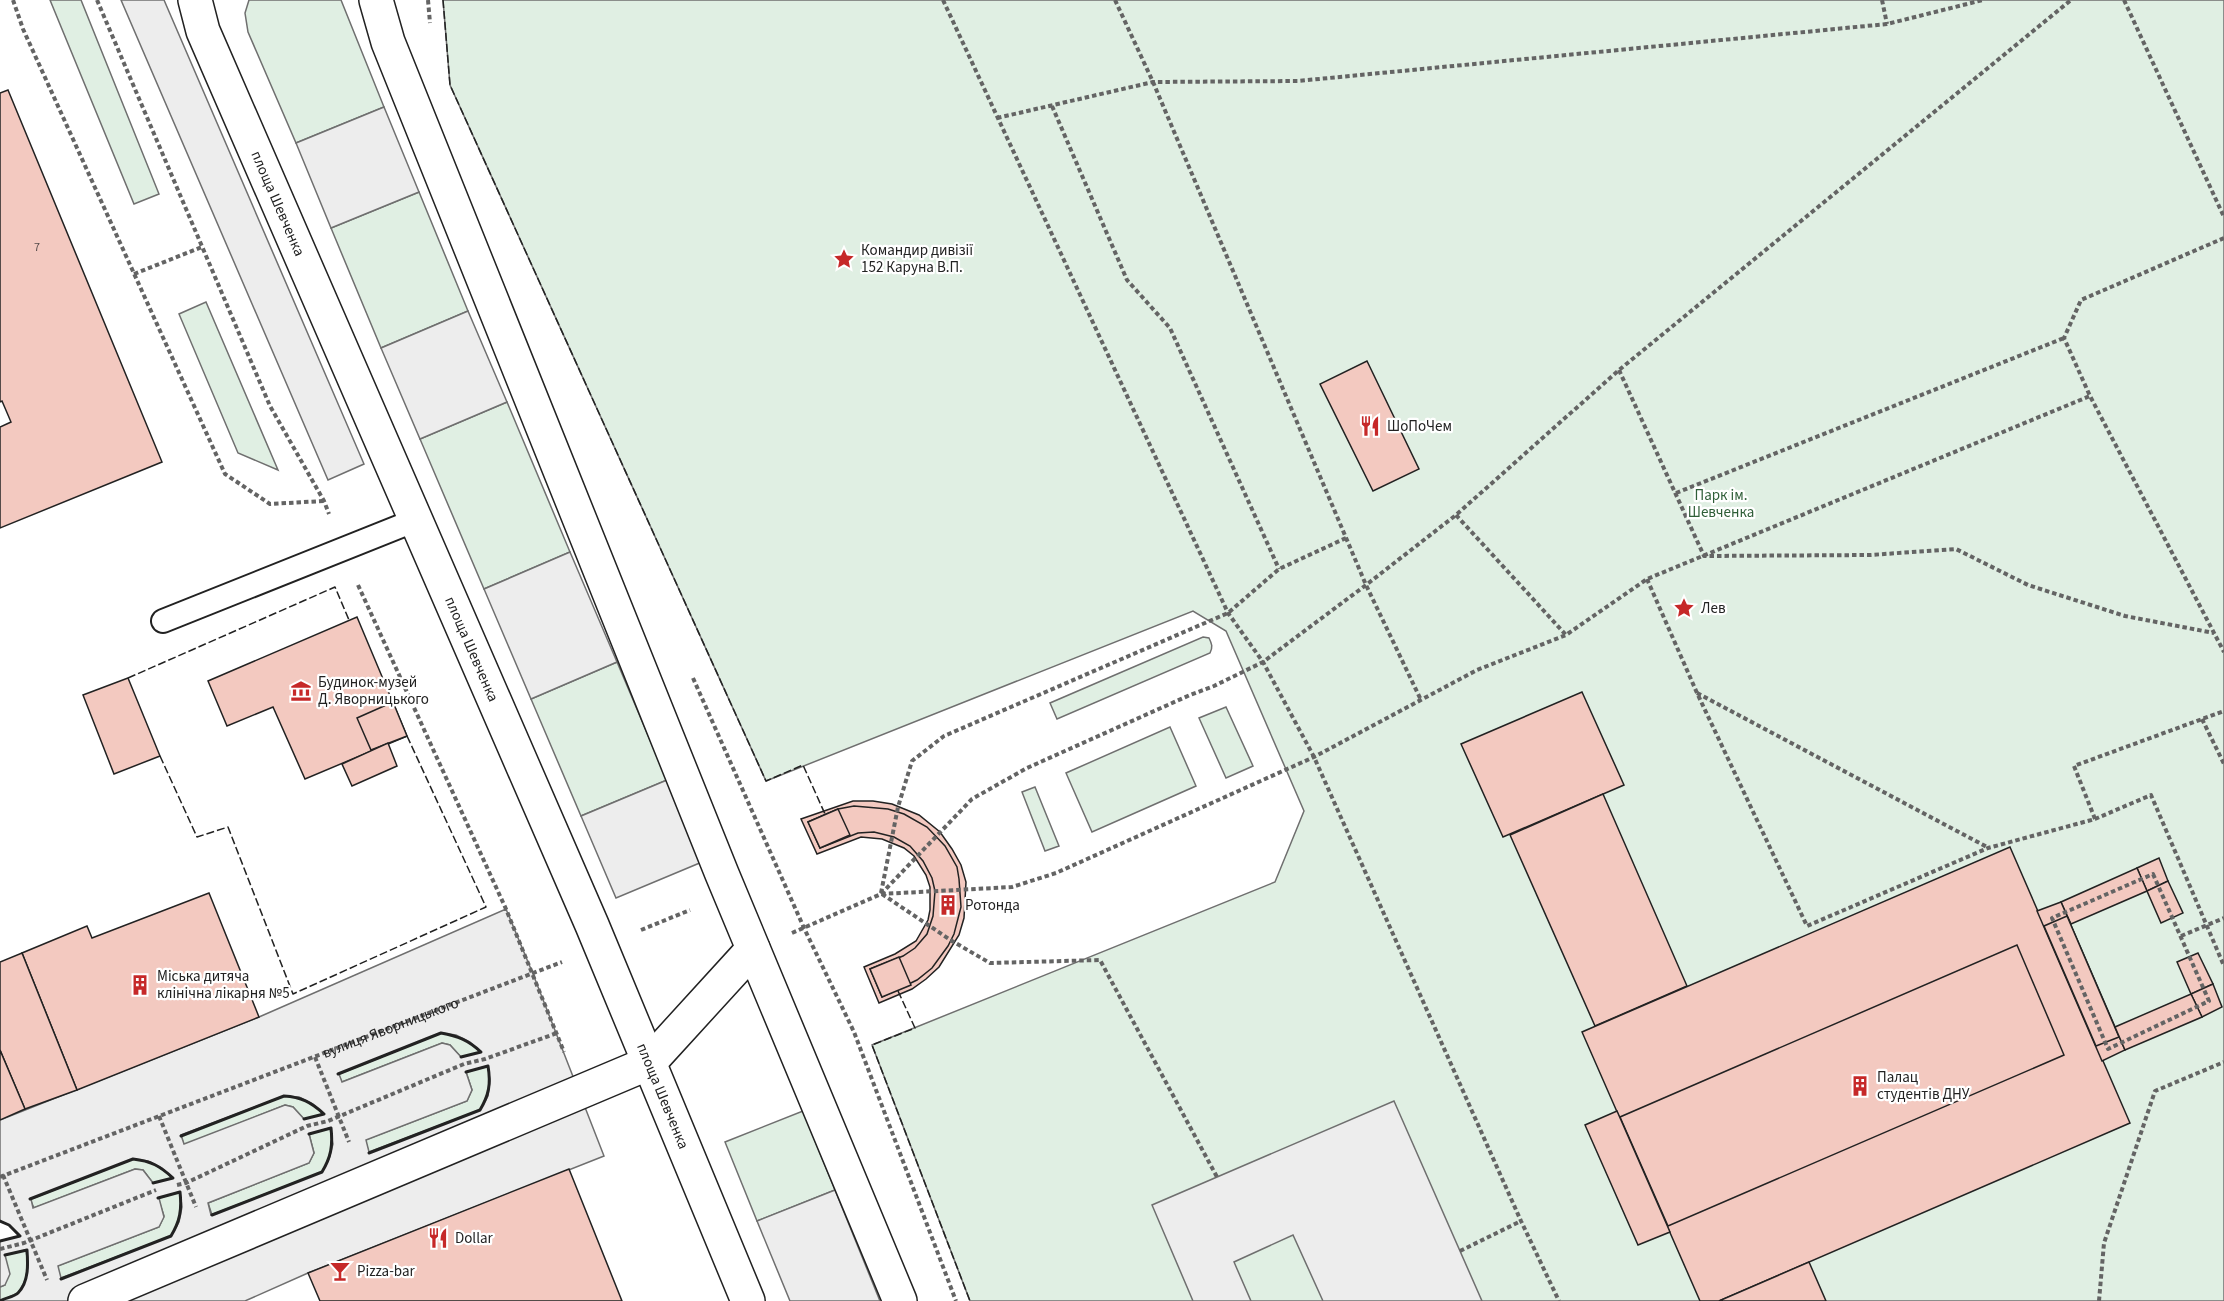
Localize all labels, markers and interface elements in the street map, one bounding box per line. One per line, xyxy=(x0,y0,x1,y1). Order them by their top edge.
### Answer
street label: площа Шевченка xyxy=(246,147,310,259)
house number: 7 xyxy=(34,239,40,256)
place label: Командир дивізії 152 Каруна В.П. xyxy=(861,240,973,278)
place icon: Командир дивізії 152 Каруна В.П. xyxy=(832,247,856,271)
restaurant icon: ШоПоЧем xyxy=(1358,414,1382,438)
place label: ШоПоЧем xyxy=(1387,416,1452,437)
park label: Парк iм. Шевченка xyxy=(1688,485,1754,523)
street label: площа Шевченка xyxy=(440,593,504,705)
place icon: Лев xyxy=(1672,596,1696,620)
place label: Лев xyxy=(1701,598,1726,619)
place label: Будинок-музей Д. Яворницького xyxy=(318,672,429,710)
museum icon: Будинок-музей Д. Яворницького xyxy=(289,679,313,703)
building icon: Ротонда xyxy=(936,893,960,917)
place label: Ротонда xyxy=(965,895,1020,916)
place label: Міська дитяча клінічна лікарня №5 xyxy=(157,966,290,1004)
building icon: Міська дитяча клінічна лікарня №5 xyxy=(128,973,152,997)
street label: вулиця Яворницького xyxy=(319,992,462,1063)
street label: площа Шевченка xyxy=(632,1040,694,1152)
place label: Палац студентів ДНУ xyxy=(1877,1067,1970,1105)
building icon: Палац студентів ДНУ xyxy=(1848,1074,1872,1098)
restaurant icon: Dollar xyxy=(426,1226,450,1250)
place label: Dollar xyxy=(455,1228,494,1249)
bar icon: Pizza-bar xyxy=(328,1259,352,1283)
place label: Pizza-bar xyxy=(357,1261,415,1282)

